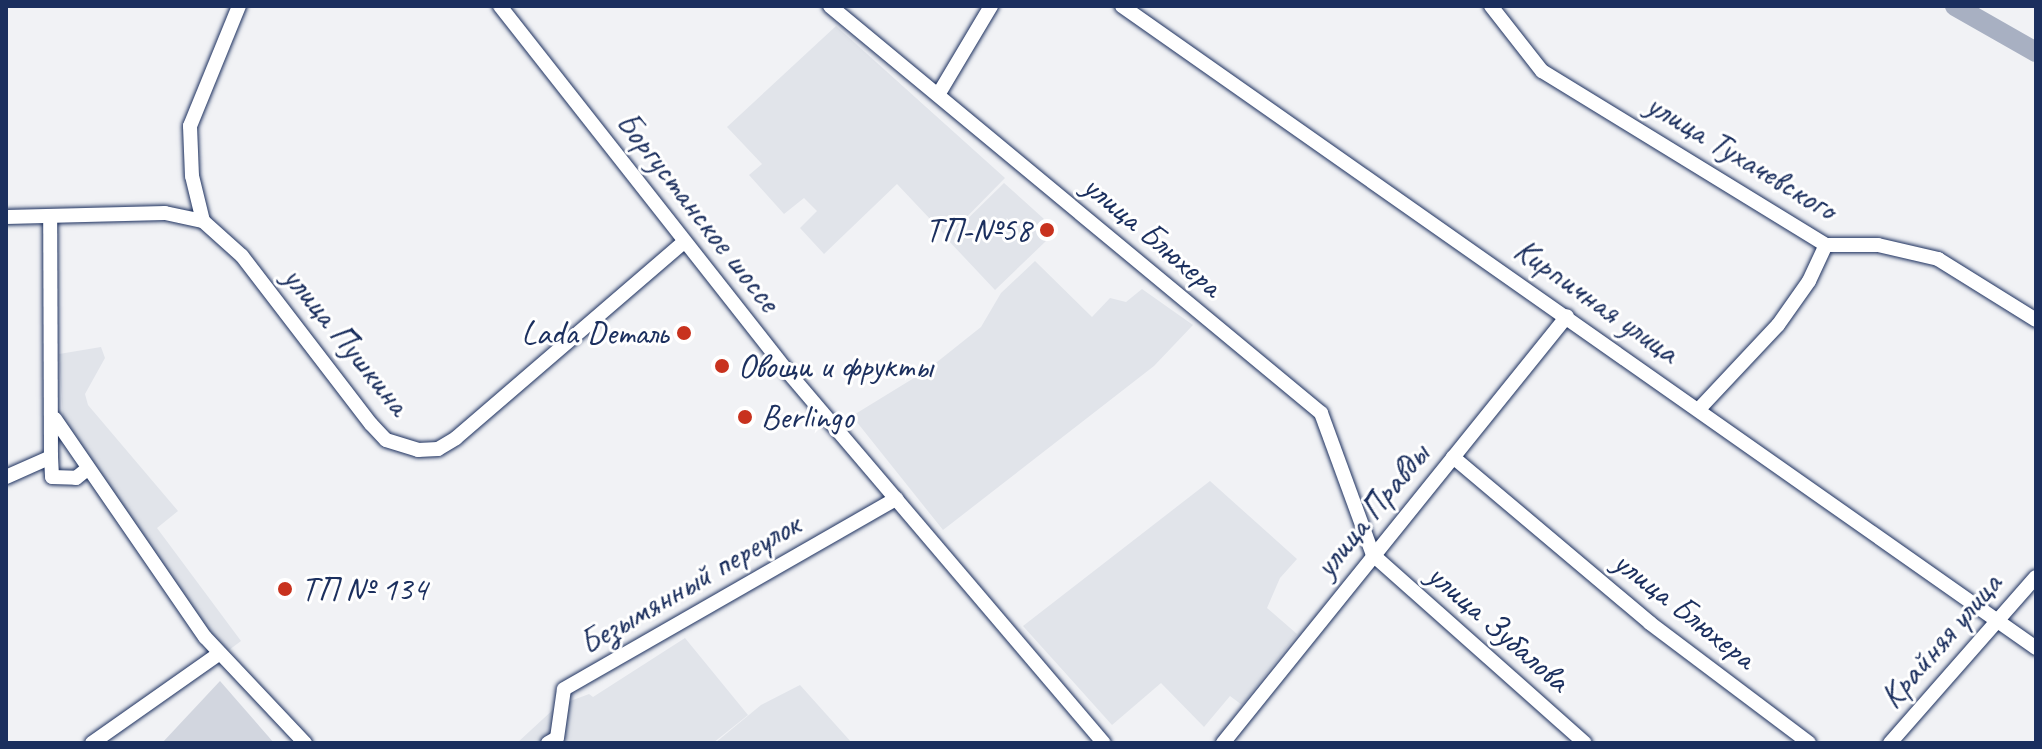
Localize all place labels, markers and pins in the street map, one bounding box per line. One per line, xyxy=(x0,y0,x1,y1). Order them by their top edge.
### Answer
place label: ТП-№58 xyxy=(925,210,1031,250)
marker: ТП-№58 xyxy=(1038,221,1056,239)
place label: Lada Dеталь xyxy=(521,313,668,353)
marker: Lada Dеталь xyxy=(675,324,693,342)
place label: Овощи и фрукты xyxy=(738,346,931,386)
marker: Овощи и фрукты xyxy=(713,357,731,375)
place label: Berlingo xyxy=(761,397,853,437)
marker: Berlingo xyxy=(736,408,754,426)
place label: ТП № 134 xyxy=(301,569,427,609)
marker: ТП № 134 xyxy=(276,580,294,598)

